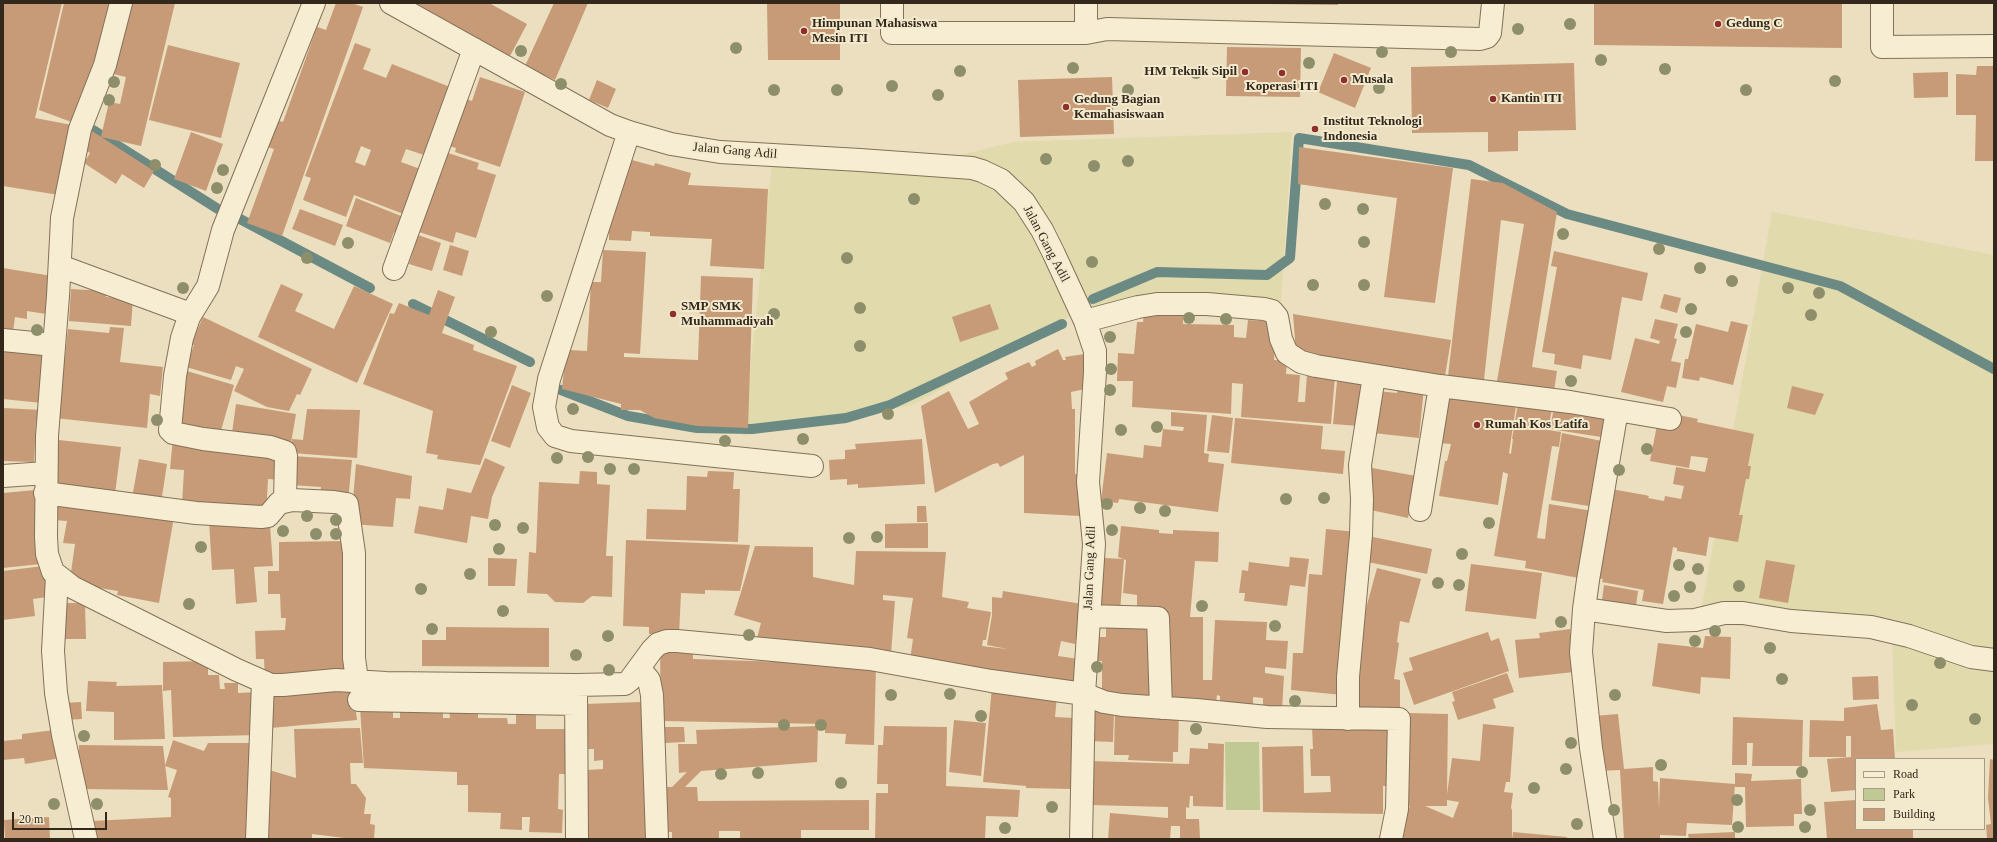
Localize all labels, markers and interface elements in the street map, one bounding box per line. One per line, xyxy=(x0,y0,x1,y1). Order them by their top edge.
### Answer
place label: Himpunan Mahasiswa Mesin ITI xyxy=(812,16,937,47)
place label: Gedung C xyxy=(1726,16,1783,32)
marker: Gedung C xyxy=(1713,19,1723,29)
marker: Himpunan Mahasiswa Mesin ITI xyxy=(799,26,809,36)
place label: HM Teknik Sipil xyxy=(1144,64,1237,80)
marker: HM Teknik Sipil xyxy=(1240,67,1250,77)
marker: Koperasi ITI xyxy=(1277,68,1287,78)
place label: Musala xyxy=(1352,72,1393,88)
marker: Musala xyxy=(1339,75,1349,85)
place label: Koperasi ITI xyxy=(1246,79,1318,95)
place label: Kantin ITI xyxy=(1501,91,1562,107)
place label: Gedung Bagian Kemahasiswaan xyxy=(1074,92,1164,123)
marker: Kantin ITI xyxy=(1488,94,1498,104)
marker: Gedung Bagian Kemahasiswaan xyxy=(1061,102,1071,112)
place label: Institut Teknologi Indonesia xyxy=(1323,114,1422,145)
marker: Institut Teknologi Indonesia xyxy=(1310,124,1320,134)
street label: Jalan Gang Adil xyxy=(692,140,778,162)
street label: Jalan Gang Adil xyxy=(1019,203,1073,285)
place label: SMP SMK Muhammadiyah xyxy=(681,299,773,330)
marker: SMP SMK Muhammadiyah xyxy=(668,309,678,319)
place label: Rumah Kos Latifa xyxy=(1485,417,1588,433)
marker: Rumah Kos Latifa xyxy=(1472,420,1482,430)
street label: Jalan Gang Adil xyxy=(1081,526,1099,610)
legend xyxy=(1855,758,1985,830)
text: Road xyxy=(1893,767,1918,781)
text: Park xyxy=(1893,787,1915,801)
scale bar xyxy=(14,804,109,830)
text: Building xyxy=(1893,807,1935,821)
text: 20 m xyxy=(19,812,43,826)

